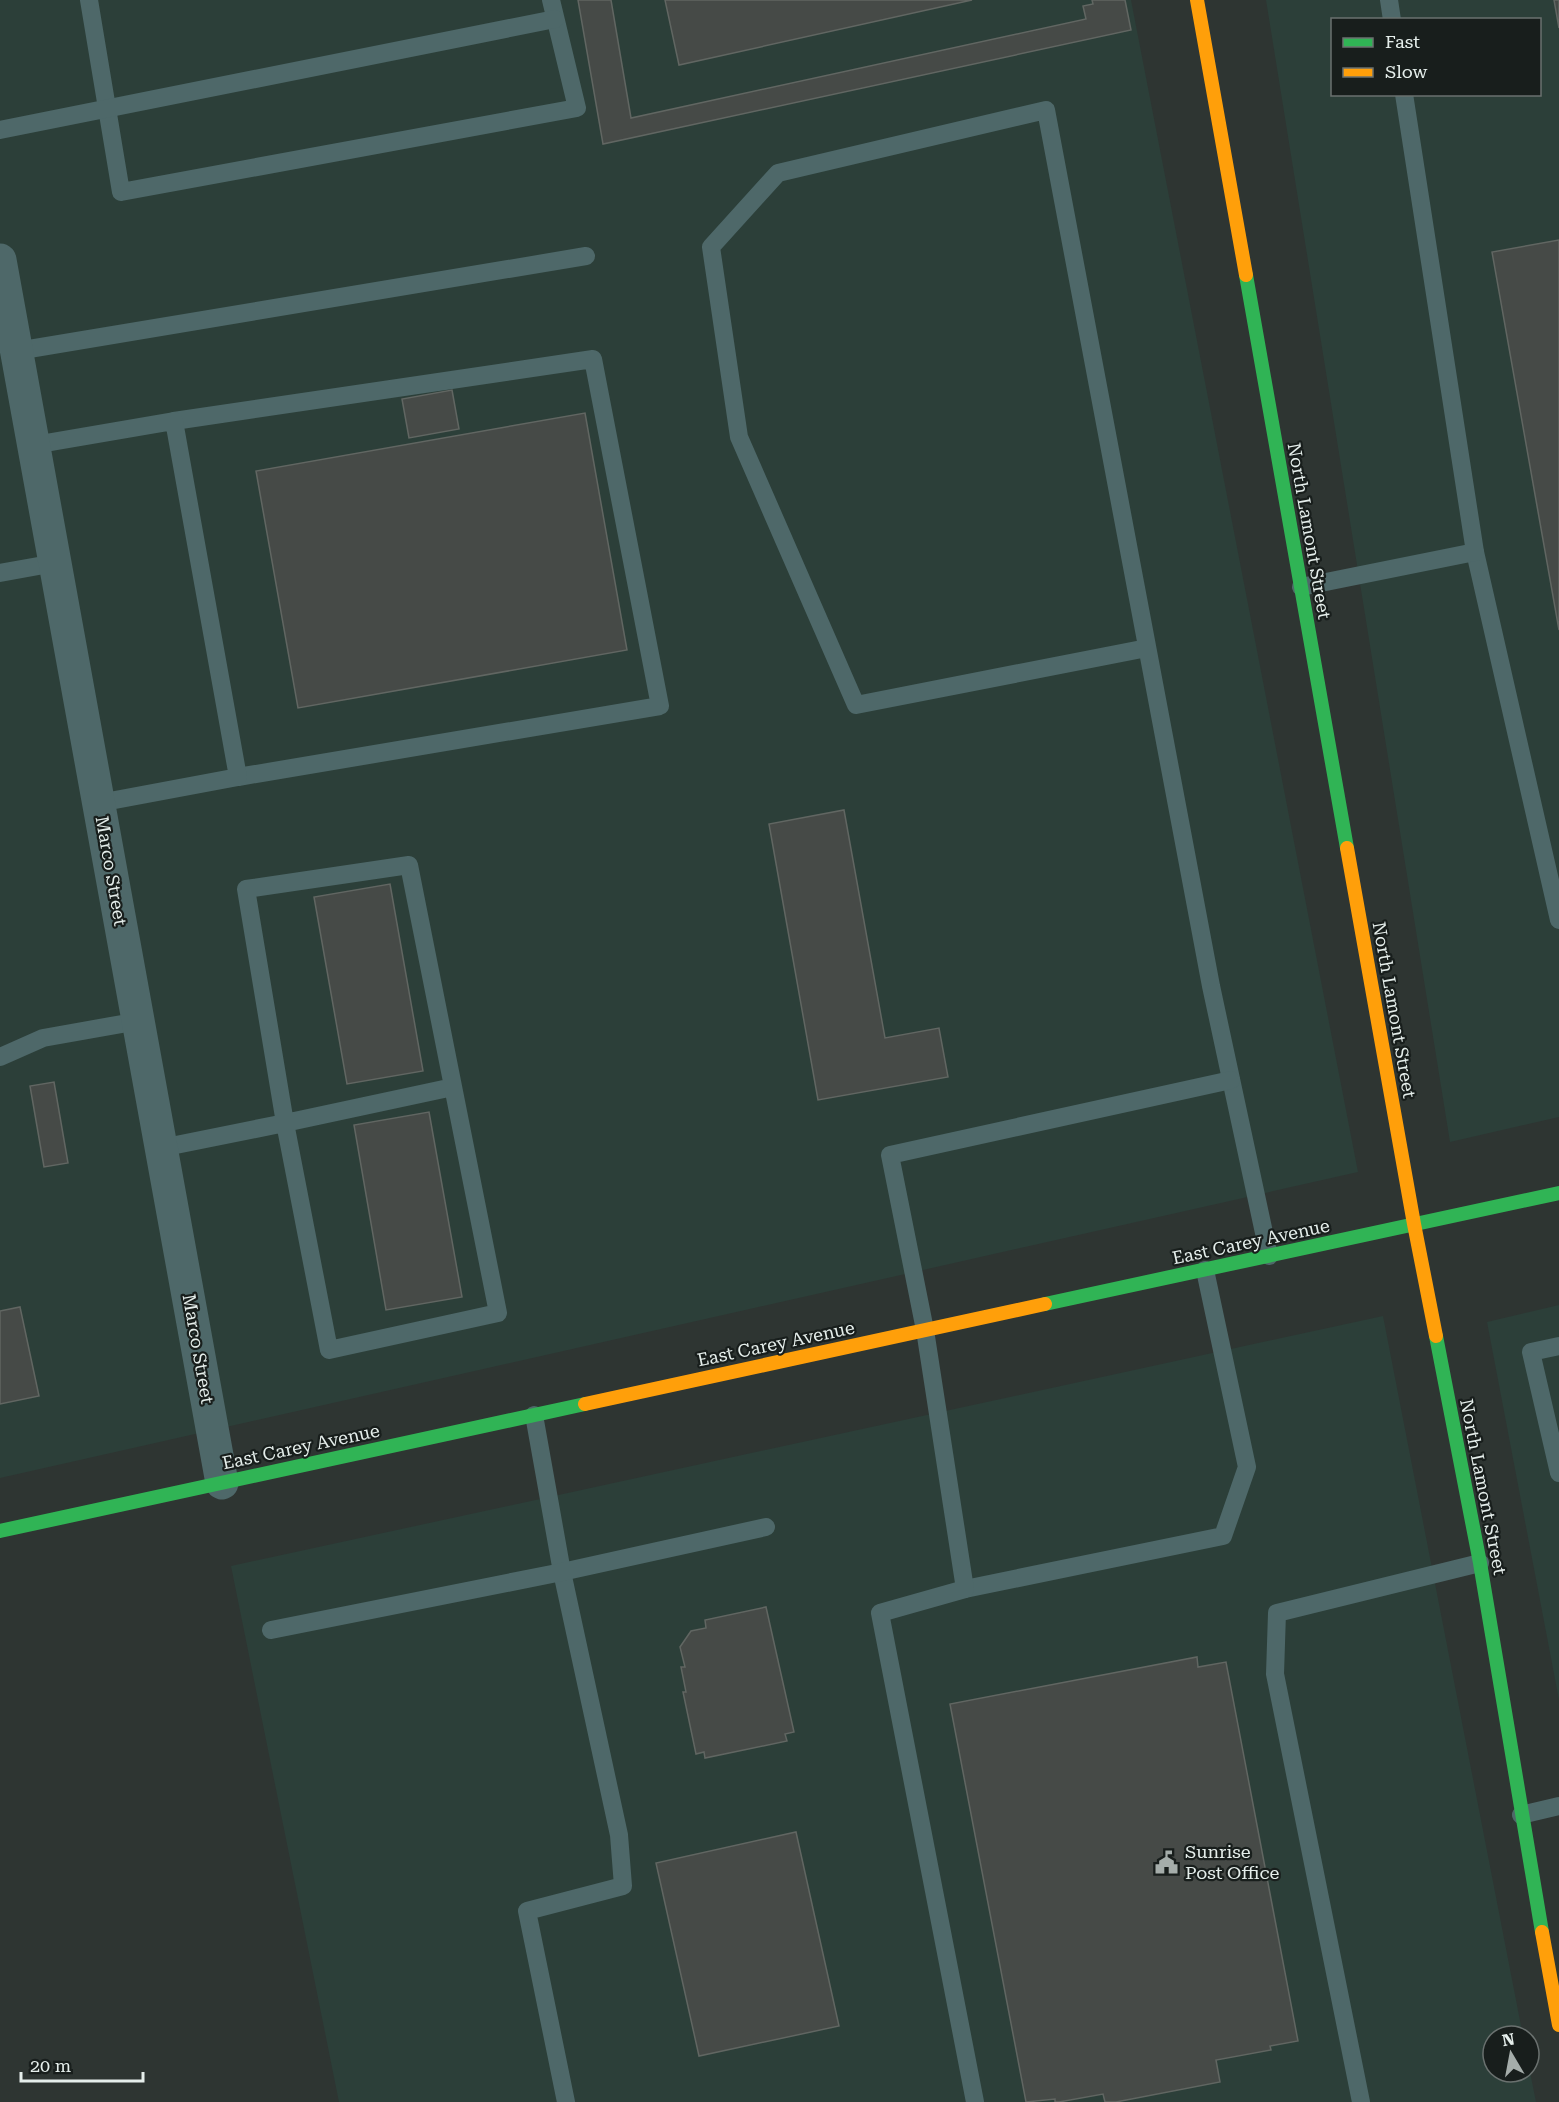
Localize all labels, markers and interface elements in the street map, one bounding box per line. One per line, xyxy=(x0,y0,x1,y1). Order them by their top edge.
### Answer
legend xyxy=(1331,18,1541,96)
text: Fast xyxy=(1385,31,1420,52)
text: Slow xyxy=(1385,61,1427,82)
street label: North Lamont Street xyxy=(1284,441,1335,621)
street label: Marco Street xyxy=(91,814,132,928)
street label: North Lamont Street xyxy=(1369,920,1420,1100)
street label: East Carey Avenue xyxy=(1170,1215,1332,1268)
street label: Marco Street xyxy=(178,1292,219,1406)
street label: East Carey Avenue xyxy=(695,1317,857,1370)
street label: North Lamont Street xyxy=(1456,1397,1511,1577)
street label: East Carey Avenue xyxy=(220,1420,382,1473)
place label: Sunrise Post Office xyxy=(1185,1841,1279,1883)
public building icon: Sunrise Post Office xyxy=(1154,1849,1180,1875)
north arrow xyxy=(1481,2024,1541,2084)
text: N xyxy=(1501,2029,1516,2050)
scale bar xyxy=(21,2045,142,2083)
text: 20 m xyxy=(30,2055,71,2076)

